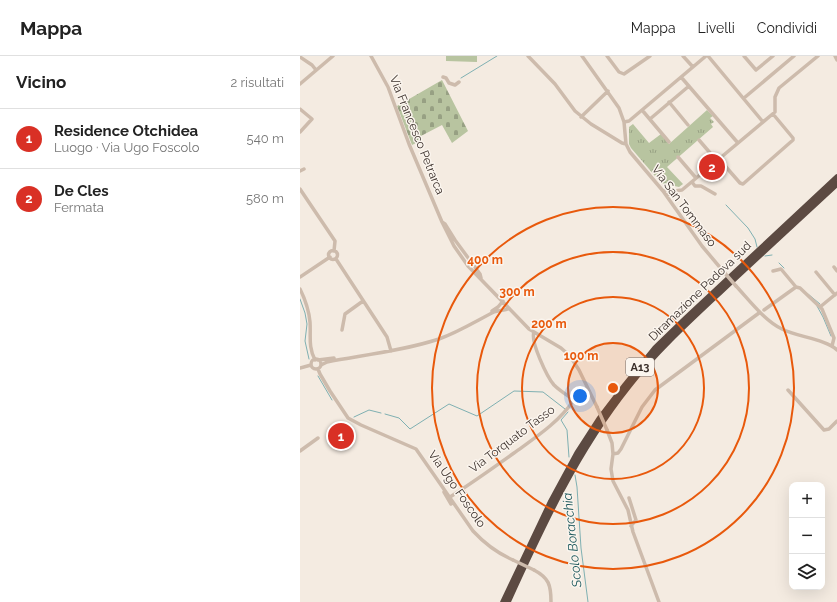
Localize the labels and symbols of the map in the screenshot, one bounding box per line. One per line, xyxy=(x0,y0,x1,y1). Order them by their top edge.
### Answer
street label: Via Francesco Petrarca xyxy=(387,73,447,197)
pin: 2 xyxy=(699,152,725,182)
street label: Via San Tommaso xyxy=(649,162,719,250)
street label: Diramazione Padova sud xyxy=(646,238,754,344)
text: 400 m xyxy=(467,253,503,267)
text: 300 m xyxy=(499,285,535,299)
text: 200 m xyxy=(531,317,567,331)
text: 100 m xyxy=(564,349,598,363)
road number: A13 xyxy=(626,358,654,376)
centre of rings xyxy=(606,381,620,395)
your location xyxy=(570,386,590,406)
street label: Via Torquato Tasso xyxy=(467,402,557,476)
pin: 1 xyxy=(328,421,354,451)
street label: Via Ugo Foscolo xyxy=(425,448,489,530)
water label: Scolo Boracchia xyxy=(560,492,585,589)

